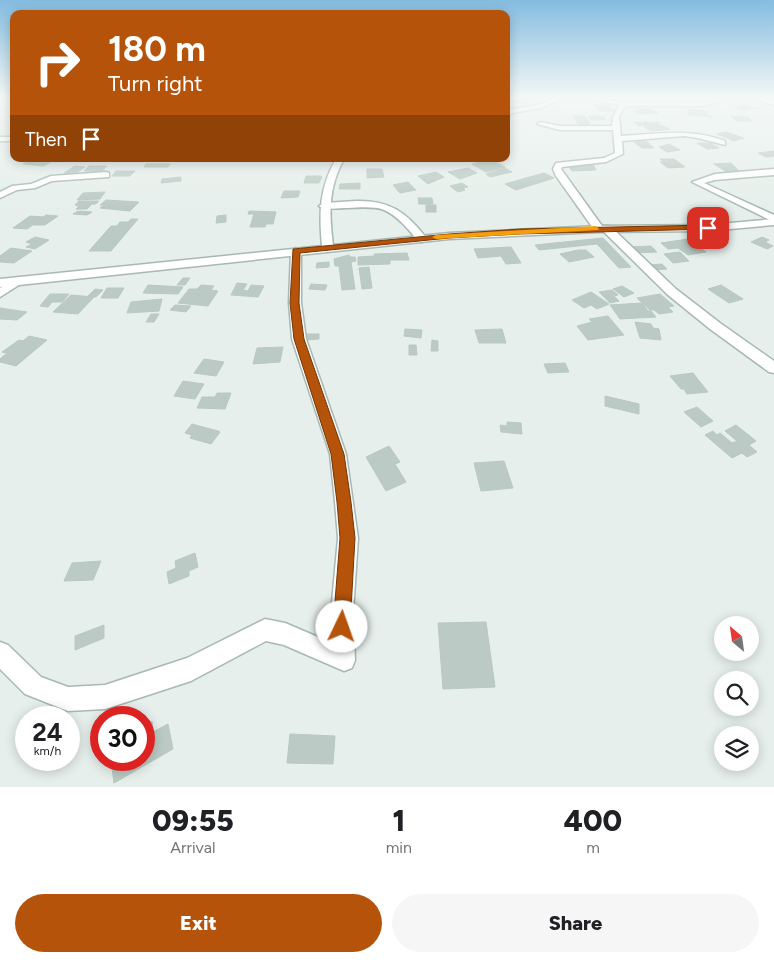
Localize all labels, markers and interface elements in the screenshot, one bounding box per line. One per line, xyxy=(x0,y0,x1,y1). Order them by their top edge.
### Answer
text: 180 m xyxy=(108,28,206,70)
icon: right xyxy=(25,30,90,95)
text: Turn right xyxy=(108,70,203,97)
icon: arrive xyxy=(77,125,105,153)
text: Then xyxy=(25,128,67,151)
pin xyxy=(687,207,729,249)
icon: arrive xyxy=(694,214,722,242)
position arrow xyxy=(315,600,367,652)
north arrow xyxy=(714,616,759,661)
map controls xyxy=(714,616,759,771)
button: search xyxy=(714,671,759,716)
speed limit sign: 30 xyxy=(90,706,155,771)
text: 24 xyxy=(32,717,63,747)
button: layers xyxy=(714,726,759,771)
text: km/h xyxy=(34,744,61,758)
text: 09:55 xyxy=(152,802,234,839)
text: 1 xyxy=(392,802,405,839)
text: 400 xyxy=(564,802,622,839)
text: Arrival xyxy=(170,838,215,857)
text: min xyxy=(386,838,412,857)
text: m xyxy=(586,838,600,857)
button: Exit xyxy=(15,894,382,952)
button: Share xyxy=(392,894,759,952)

